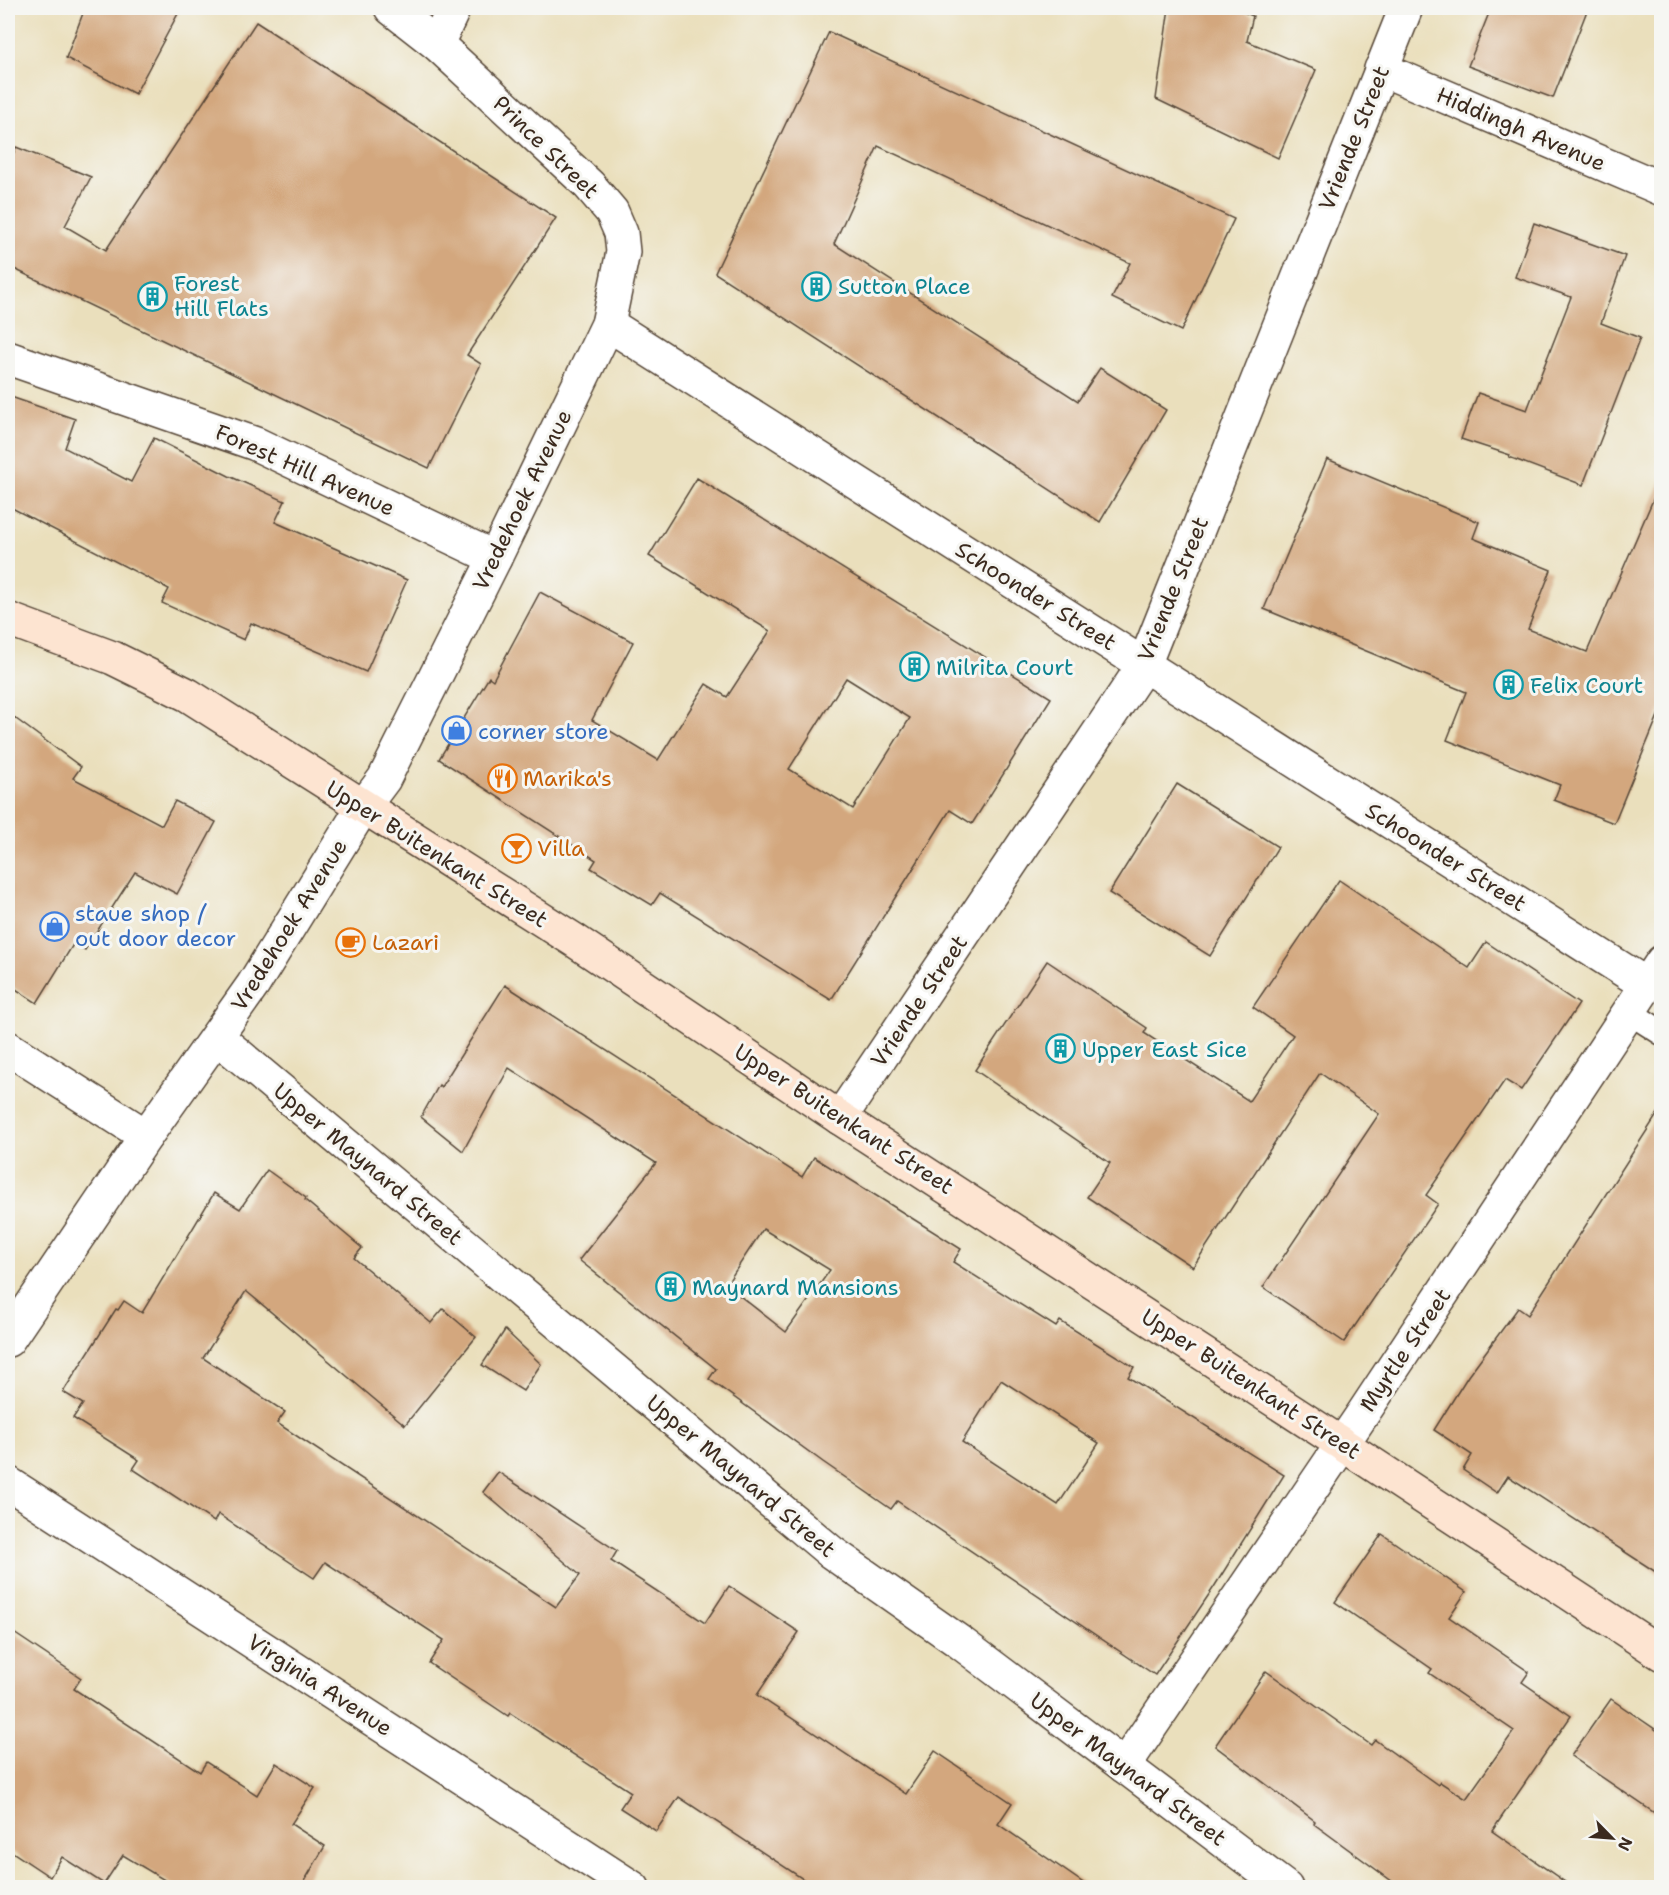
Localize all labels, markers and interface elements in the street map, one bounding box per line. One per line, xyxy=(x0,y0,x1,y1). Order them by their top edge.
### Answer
street label: Vriende Street xyxy=(1312,61,1396,215)
street label: Hiddingh Avenue xyxy=(1432,80,1610,178)
street label: Prince Street xyxy=(487,89,605,205)
place label: Forest Hill Flats xyxy=(174,269,269,323)
building icon: Sutton Place xyxy=(801,270,833,302)
place label: Sutton Place xyxy=(838,272,971,301)
building icon: Forest Hill Flats xyxy=(137,280,169,312)
street label: Vredehoek Avenue xyxy=(466,405,578,595)
street label: Forest Hill Avenue xyxy=(211,417,399,523)
street label: Vriende Street xyxy=(1131,512,1215,666)
street label: Schoonder Street xyxy=(950,535,1122,657)
building icon: Milrita Court xyxy=(899,651,931,683)
place label: Milrita Court xyxy=(936,653,1074,682)
building icon: Felix Court xyxy=(1493,669,1525,701)
place label: Felix Court xyxy=(1530,671,1643,700)
shop icon: corner store xyxy=(441,715,473,747)
place label: corner store xyxy=(478,717,609,746)
restaurant icon: Marika's xyxy=(486,762,518,794)
place label: Marika's xyxy=(523,764,612,793)
street label: Upper Buitenkant Street xyxy=(321,774,553,934)
street label: Schoonder Street xyxy=(1360,796,1532,918)
bar icon: Villa xyxy=(500,832,532,864)
street label: Vredehoek Avenue xyxy=(224,833,354,1017)
place label: Villa xyxy=(537,834,585,863)
place label: staue shop / out door decor xyxy=(75,899,236,953)
shop icon: staue shop / out door decor xyxy=(38,910,70,942)
cafe icon: Lazari xyxy=(335,926,367,958)
place label: Lazari xyxy=(372,928,439,957)
street label: Vriende Street xyxy=(864,929,974,1073)
building icon: Upper East Sice xyxy=(1045,1033,1077,1065)
place label: Upper East Sice xyxy=(1082,1035,1247,1064)
street label: Upper Buitenkant Street xyxy=(729,1037,959,1201)
street label: Upper Maynard Street xyxy=(267,1076,469,1252)
building icon: Maynard Mansions xyxy=(655,1271,687,1303)
place label: Maynard Mansions xyxy=(692,1273,899,1302)
street label: Myrtle Street xyxy=(1353,1282,1457,1418)
street label: Upper Buitenkant Street xyxy=(1136,1302,1366,1466)
street label: Upper Maynard Street xyxy=(640,1388,842,1564)
street label: Virginia Avenue xyxy=(242,1627,398,1743)
street label: Upper Maynard Street xyxy=(1024,1686,1232,1852)
north arrow xyxy=(1582,1808,1642,1868)
text: N xyxy=(1613,1834,1637,1854)

